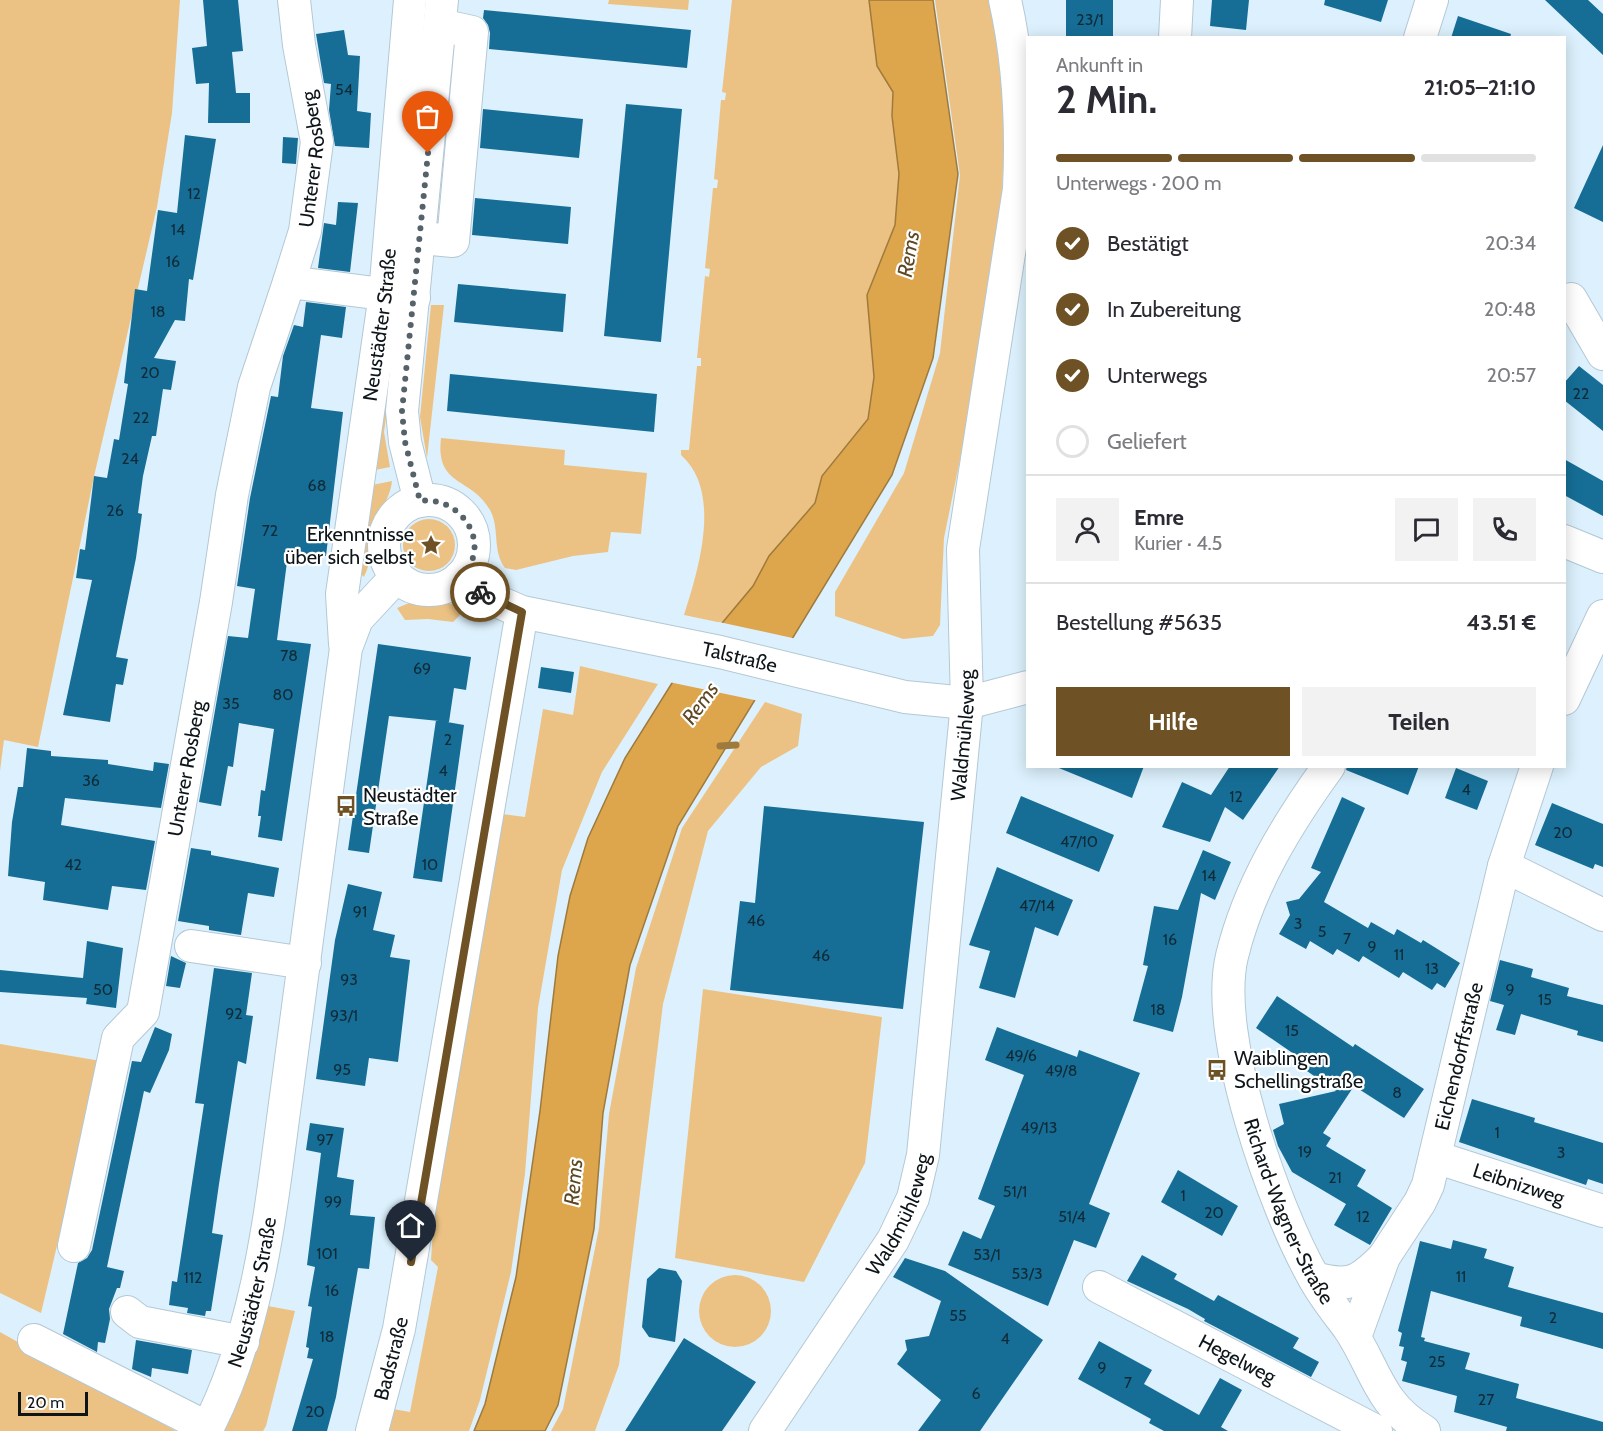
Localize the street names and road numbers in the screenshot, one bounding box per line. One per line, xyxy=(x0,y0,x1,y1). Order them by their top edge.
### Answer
street label: Unterer Rosberg xyxy=(294,88,330,229)
street label: Neustädter Straße xyxy=(358,247,401,403)
street label: Talstraße xyxy=(700,637,780,677)
street label: Waldmühleweg xyxy=(945,668,979,802)
street label: Unterer Rosberg xyxy=(162,698,210,838)
street label: Eichendorffstraße xyxy=(1429,980,1488,1133)
street label: Richard-Wagner-Straße xyxy=(1239,1115,1339,1309)
street label: Waldmühleweg xyxy=(861,1150,935,1280)
street label: Leibnizweg xyxy=(1470,1158,1569,1210)
street label: Neustädter Straße xyxy=(222,1215,281,1370)
street label: Badstraße xyxy=(369,1315,413,1403)
street label: Hegelweg xyxy=(1195,1329,1281,1389)

